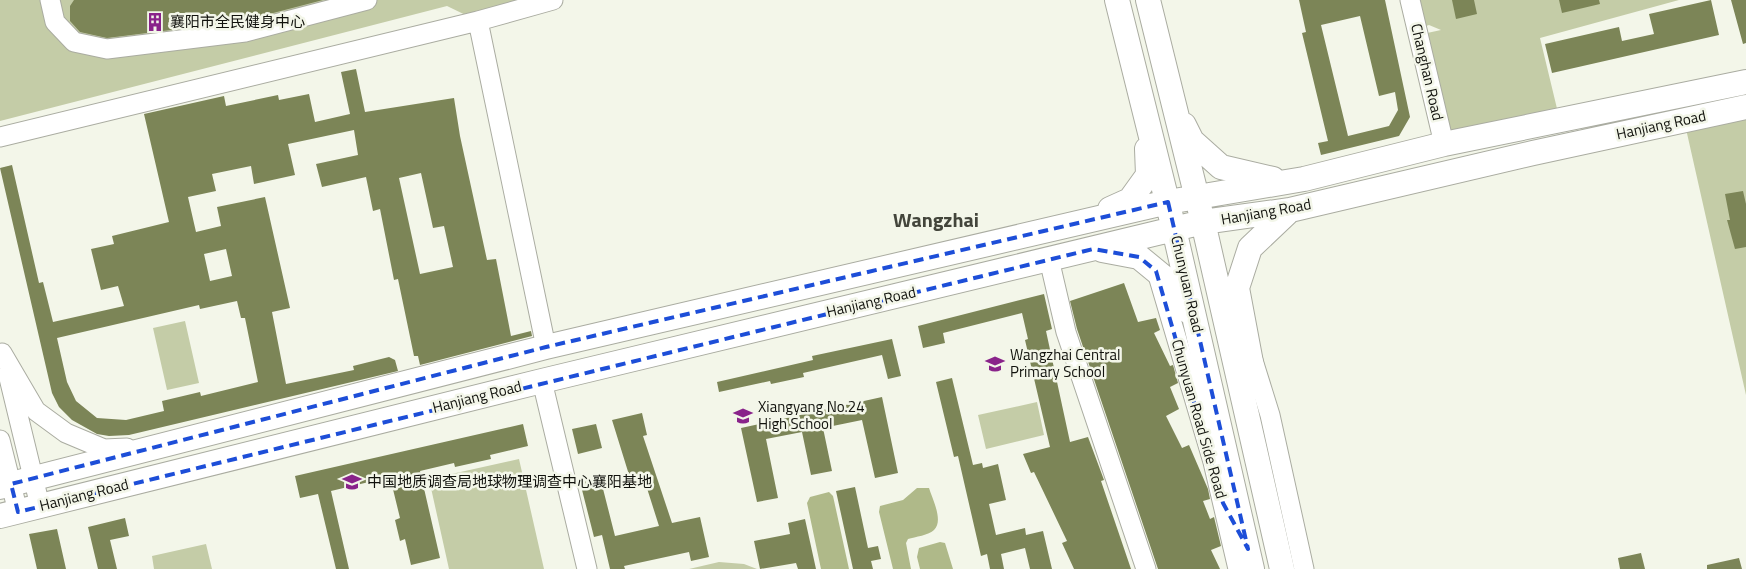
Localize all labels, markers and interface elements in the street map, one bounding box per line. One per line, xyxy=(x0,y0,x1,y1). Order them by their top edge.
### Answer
place label: 襄阳市全民健身中心 xyxy=(170,10,305,33)
building icon: 襄阳市全民健身中心 xyxy=(144,11,166,33)
street label: Changhan Road xyxy=(1405,21,1450,123)
street label: Hanjiang Road xyxy=(1614,104,1708,145)
street label: Hanjiang Road xyxy=(1219,192,1313,231)
district label: Wangzhai xyxy=(893,204,979,235)
street label: Chunyuan Road xyxy=(1165,233,1210,335)
street label: Hanjiang Road xyxy=(824,280,918,323)
street label: Chunyuan Road Side Road xyxy=(1166,337,1233,501)
place label: Wangzhai Central Primary School xyxy=(1010,343,1120,383)
school or university icon: Wangzhai Central Primary School xyxy=(984,353,1006,375)
street label: Hanjiang Road xyxy=(430,374,524,419)
place label: Xiangyang No.24 High School xyxy=(758,395,865,435)
school or university icon: Xiangyang No.24 High School xyxy=(732,405,754,427)
place label: 中国地质调查局地球物理调查中心襄阳基地 xyxy=(367,470,652,493)
school or university icon: 中国地质调查局地球物理调查中心襄阳基地 xyxy=(341,471,363,493)
street label: Hanjiang Road xyxy=(37,472,131,517)

